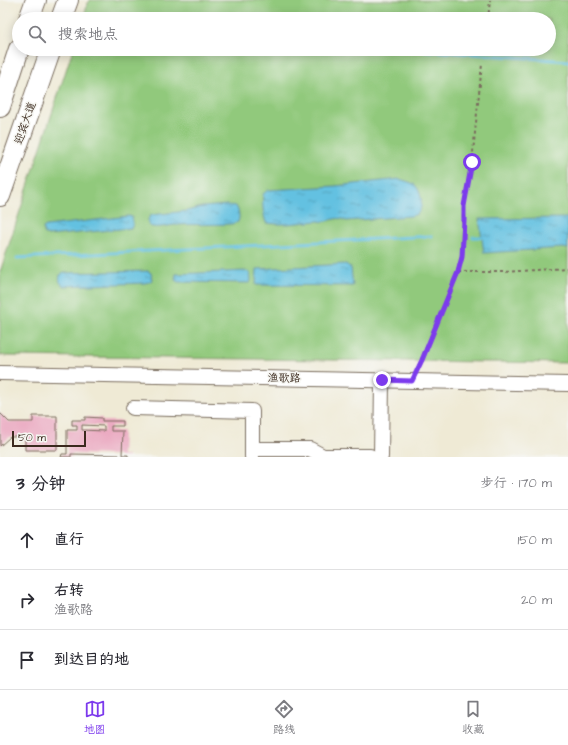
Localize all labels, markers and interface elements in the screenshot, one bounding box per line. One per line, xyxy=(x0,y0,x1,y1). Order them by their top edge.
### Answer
search box xyxy=(12,12,556,56)
icon: search xyxy=(26,23,48,45)
text: 搜索地点 xyxy=(58,24,118,45)
street label: 迎宾大道 xyxy=(11,100,39,146)
route start xyxy=(463,153,481,171)
street label: 渔歌路 xyxy=(267,370,301,386)
route end xyxy=(373,371,391,389)
scale bar xyxy=(12,429,86,448)
text: 50 m xyxy=(18,430,46,445)
text: 3 分钟 xyxy=(16,472,65,496)
text: 步行 · 170 m xyxy=(481,474,552,492)
icon: ahead xyxy=(16,529,38,551)
text: 直行 xyxy=(54,529,84,550)
text: 150 m xyxy=(518,531,552,549)
text: 右转 xyxy=(54,580,84,601)
icon: right xyxy=(16,589,38,611)
text: 20 m xyxy=(521,591,552,609)
text: 渔歌路 xyxy=(54,601,93,619)
icon: arrive xyxy=(16,649,38,671)
text: 到达目的地 xyxy=(54,649,129,670)
tab: 地图 xyxy=(84,698,106,737)
tab: 路线 xyxy=(273,698,295,737)
tab: 收藏 xyxy=(462,698,484,737)

